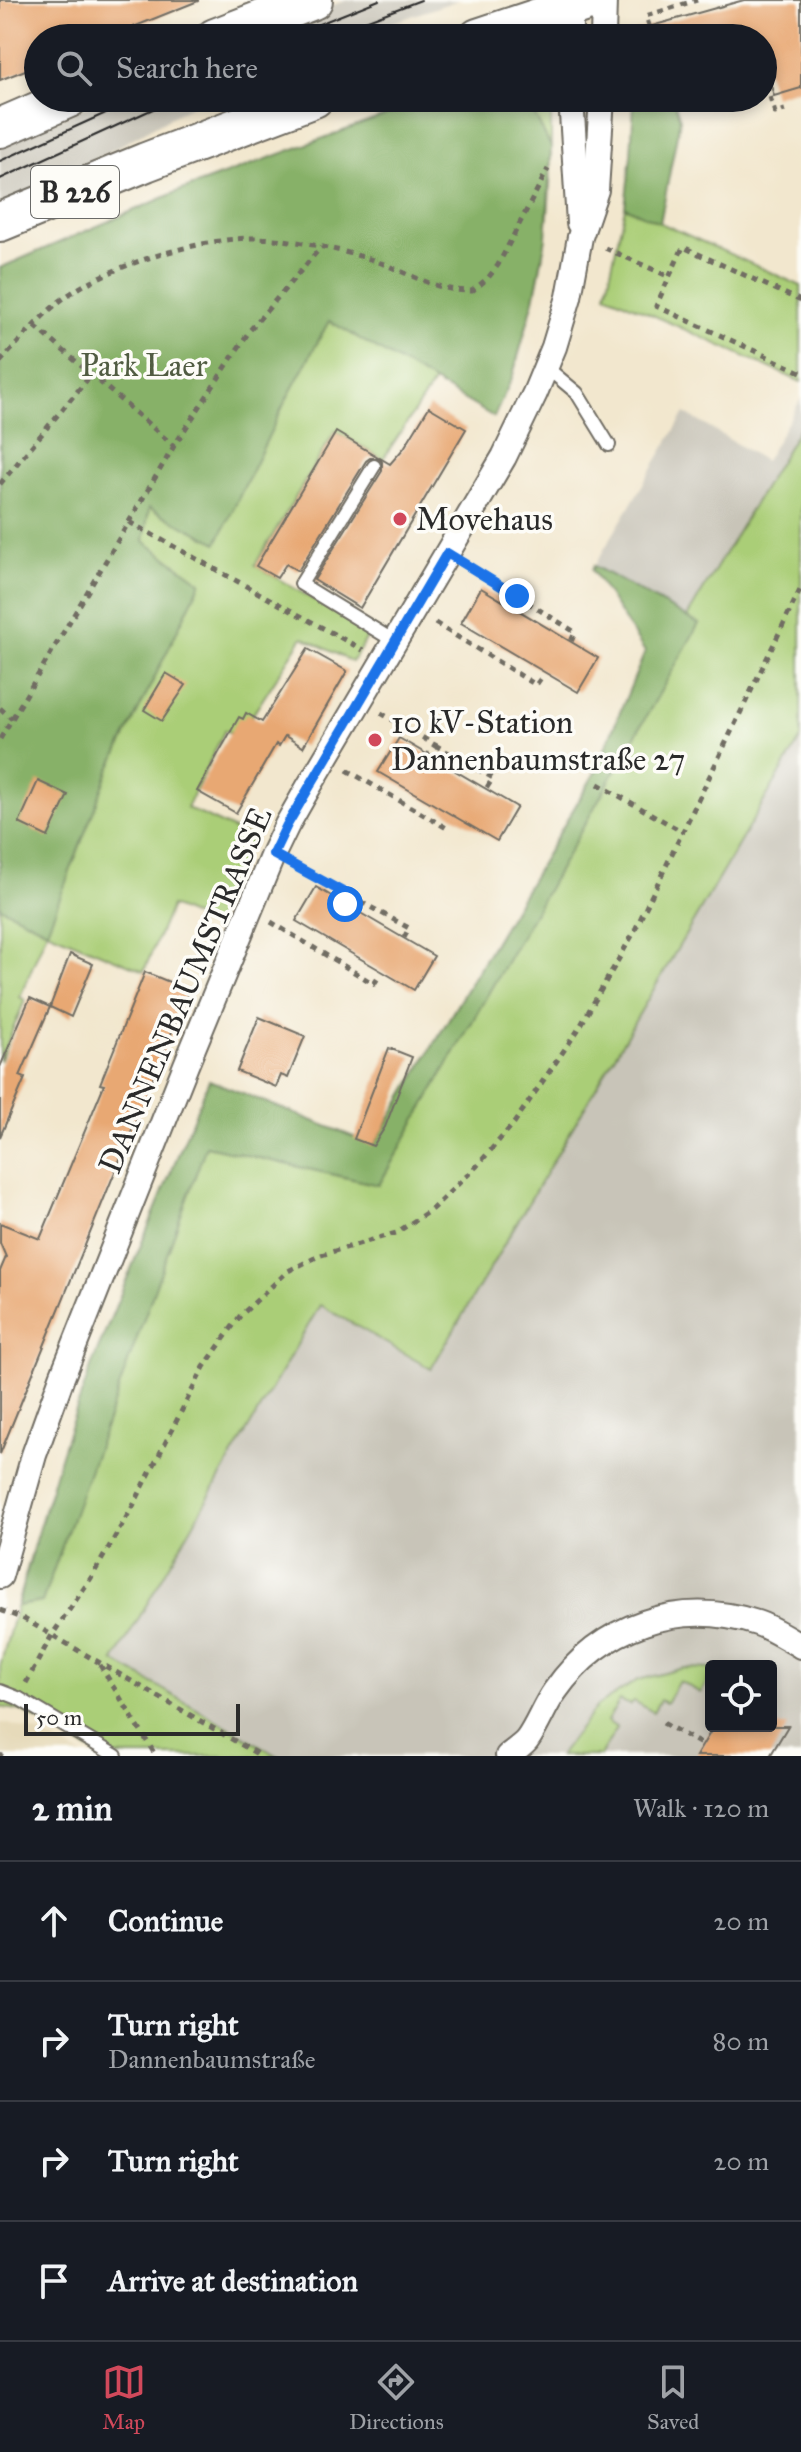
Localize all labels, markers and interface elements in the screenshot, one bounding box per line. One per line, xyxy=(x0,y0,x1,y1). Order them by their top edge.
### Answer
search box xyxy=(24,24,777,112)
icon: search xyxy=(52,46,96,90)
text: Search here xyxy=(116,50,258,86)
road number: B 226 xyxy=(31,166,119,218)
park label: Park Laer xyxy=(80,346,208,385)
place label: Movehaus xyxy=(416,500,553,539)
marker: Movehaus xyxy=(391,510,409,528)
route end xyxy=(499,578,535,614)
place label: 10 kV-Station Dannenbaumstraße 27 xyxy=(391,703,685,779)
marker: 10 kV-Station Dannenbaumstraße 27 xyxy=(366,731,384,749)
street label: DANNENBAUMSTRASSE xyxy=(90,801,280,1179)
route start xyxy=(327,886,363,922)
map controls xyxy=(705,1660,777,1732)
button: locate xyxy=(705,1660,777,1732)
scale bar xyxy=(24,1700,240,1736)
text: 50 m xyxy=(36,1704,82,1731)
text: 2 min xyxy=(32,1788,112,1829)
text: Walk · 120 m xyxy=(633,1792,769,1824)
icon: ahead xyxy=(32,1899,76,1943)
text: Continue xyxy=(108,1903,223,1939)
text: 20 m xyxy=(714,1905,769,1937)
text: Turn right xyxy=(108,2007,239,2043)
icon: right xyxy=(32,2019,76,2063)
text: 80 m xyxy=(713,2025,769,2057)
text: Dannenbaumstraße xyxy=(108,2043,315,2075)
icon: right xyxy=(32,2139,76,2183)
text: Turn right xyxy=(108,2143,239,2179)
text: 20 m xyxy=(714,2145,769,2177)
icon: arrive xyxy=(32,2259,76,2303)
text: Arrive at destination xyxy=(108,2263,358,2299)
tab: Map xyxy=(102,2360,146,2435)
tab: Directions xyxy=(349,2360,444,2435)
tab: Saved xyxy=(647,2360,699,2435)

